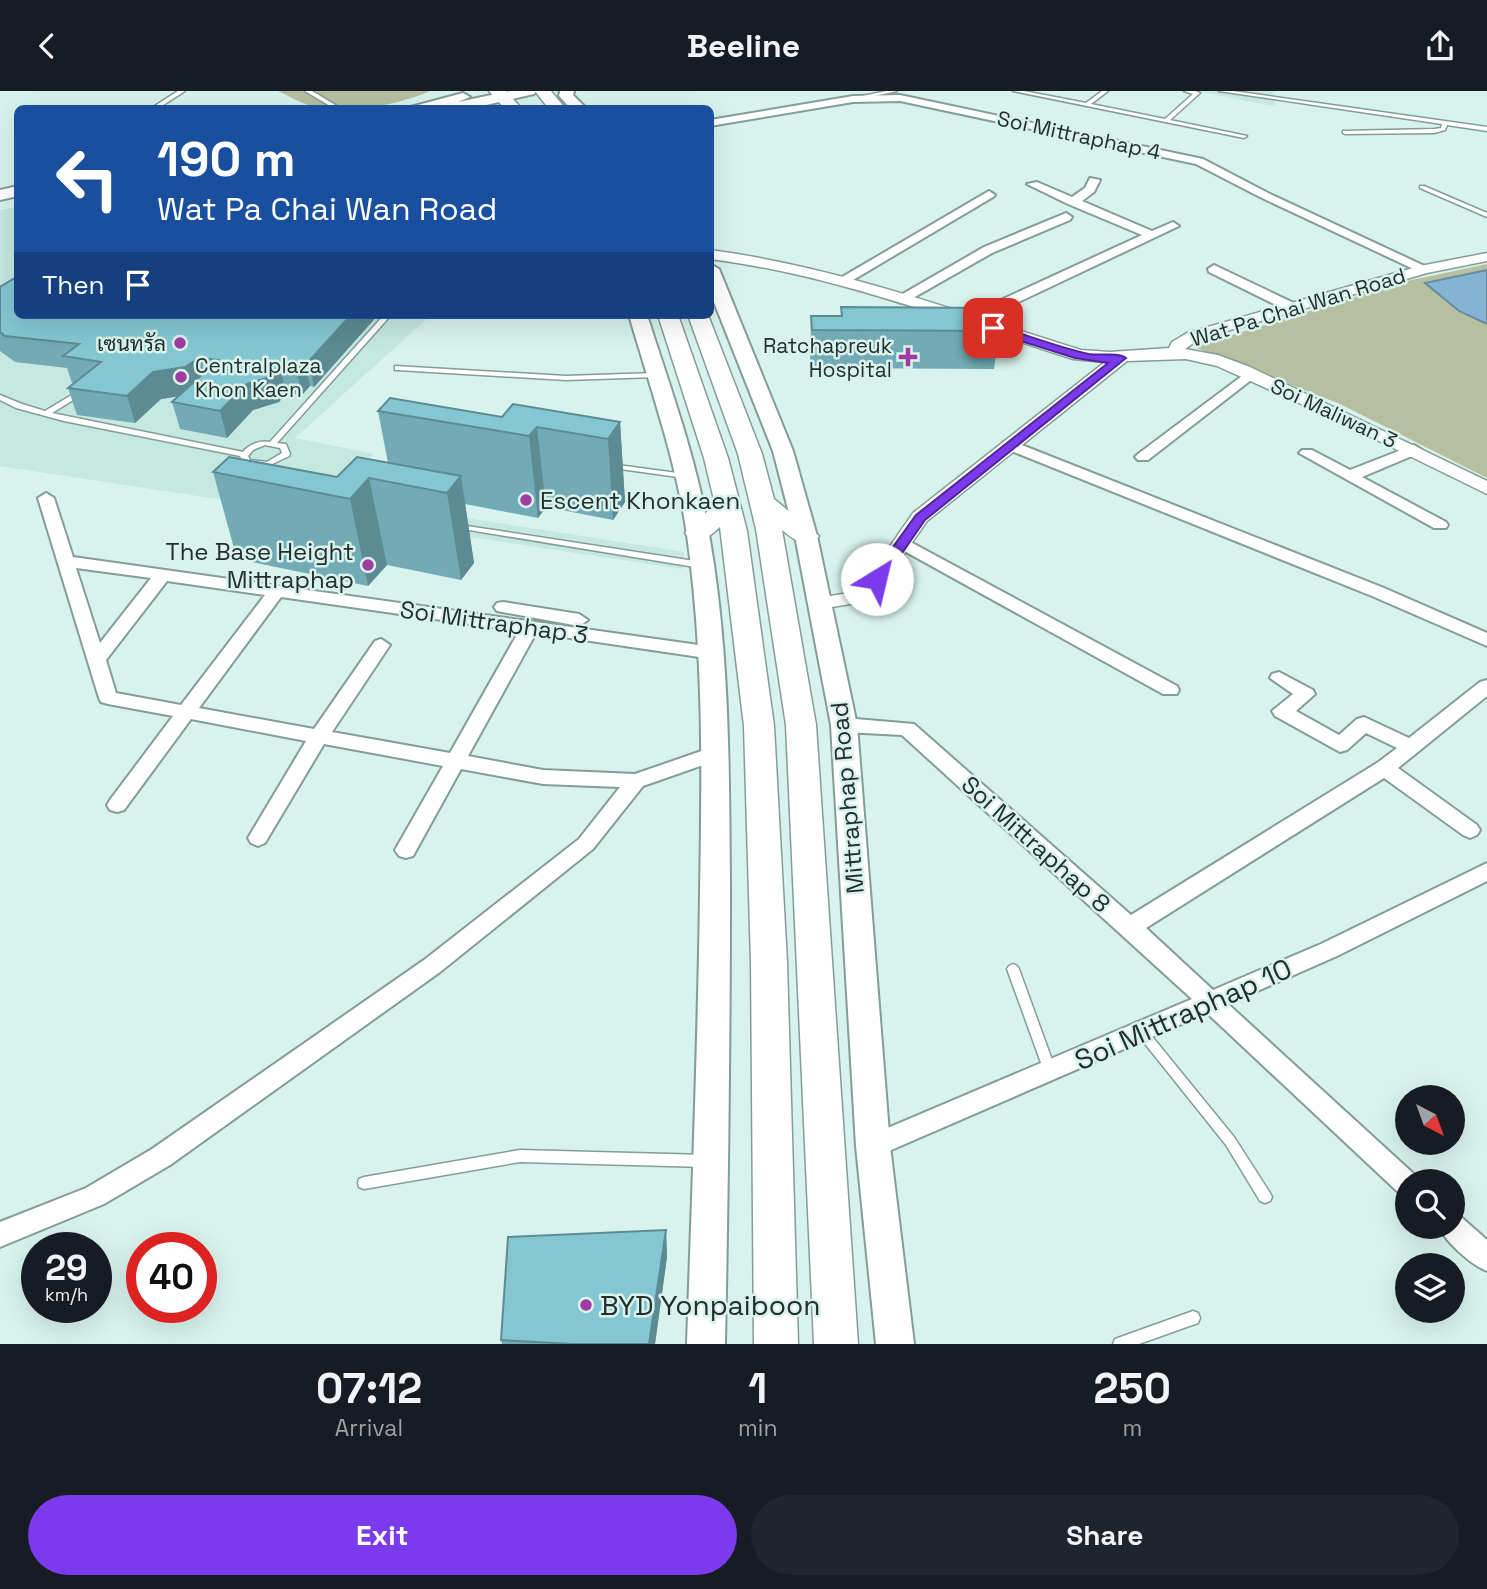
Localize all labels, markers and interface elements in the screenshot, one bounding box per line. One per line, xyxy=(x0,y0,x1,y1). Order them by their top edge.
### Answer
text: Beeline xyxy=(687,26,800,66)
icon: back xyxy=(28,27,66,65)
icon: share xyxy=(1421,27,1459,65)
street label: Soi Mittraphap 4 xyxy=(995,105,1163,165)
text: 190 m xyxy=(157,128,295,190)
icon: left xyxy=(42,133,133,224)
text: Wat Pa Chai Wan Road xyxy=(157,189,497,229)
street label: Wat Pa Chai Wan Road xyxy=(1187,261,1409,353)
icon: arrive xyxy=(119,266,157,304)
text: Then xyxy=(42,268,105,302)
pin xyxy=(963,298,1023,358)
icon: arrive xyxy=(974,309,1012,347)
place label: เซนทรัล xyxy=(97,330,166,357)
place label: Ratchapreuk Hospital xyxy=(763,332,892,383)
marker: เซนทรัล xyxy=(172,335,188,351)
marker: Ratchapreuk Hospital xyxy=(898,347,918,367)
place label: Centralplaza Khon Kaen xyxy=(195,352,322,403)
marker: Centralplaza Khon Kaen xyxy=(173,369,189,385)
street label: Soi Maliwan 3 xyxy=(1266,372,1402,454)
place label: Escent Khonkaen xyxy=(540,485,740,516)
marker: Escent Khonkaen xyxy=(518,492,534,508)
place label: The Base Height Mittraphap xyxy=(166,536,354,595)
position arrow xyxy=(840,542,914,616)
marker: The Base Height Mittraphap xyxy=(360,557,376,573)
street label: Soi Mittraphap 3 xyxy=(398,593,590,651)
street label: Mittraphap Road xyxy=(823,701,871,895)
street label: Soi Mittraphap 8 xyxy=(955,769,1117,919)
street label: Soi Mittraphap 10 xyxy=(1069,950,1297,1078)
north arrow xyxy=(1395,1085,1465,1155)
map controls xyxy=(1395,1085,1465,1323)
button: search xyxy=(1395,1169,1465,1239)
speed limit sign: 40 xyxy=(126,1232,217,1323)
text: 29 xyxy=(45,1246,88,1290)
button: layers xyxy=(1395,1253,1465,1323)
text: km/h xyxy=(45,1283,88,1306)
place label: BYD Yonpaiboon xyxy=(600,1287,820,1323)
marker: BYD Yonpaiboon xyxy=(578,1297,594,1313)
text: 07:12 xyxy=(316,1362,422,1415)
text: 1 xyxy=(748,1362,767,1415)
text: 250 xyxy=(1094,1362,1171,1415)
text: Arrival xyxy=(335,1413,403,1443)
text: min xyxy=(738,1413,778,1443)
text: m xyxy=(1122,1413,1142,1443)
button: Exit xyxy=(28,1495,737,1575)
button: Share xyxy=(751,1495,1459,1575)

